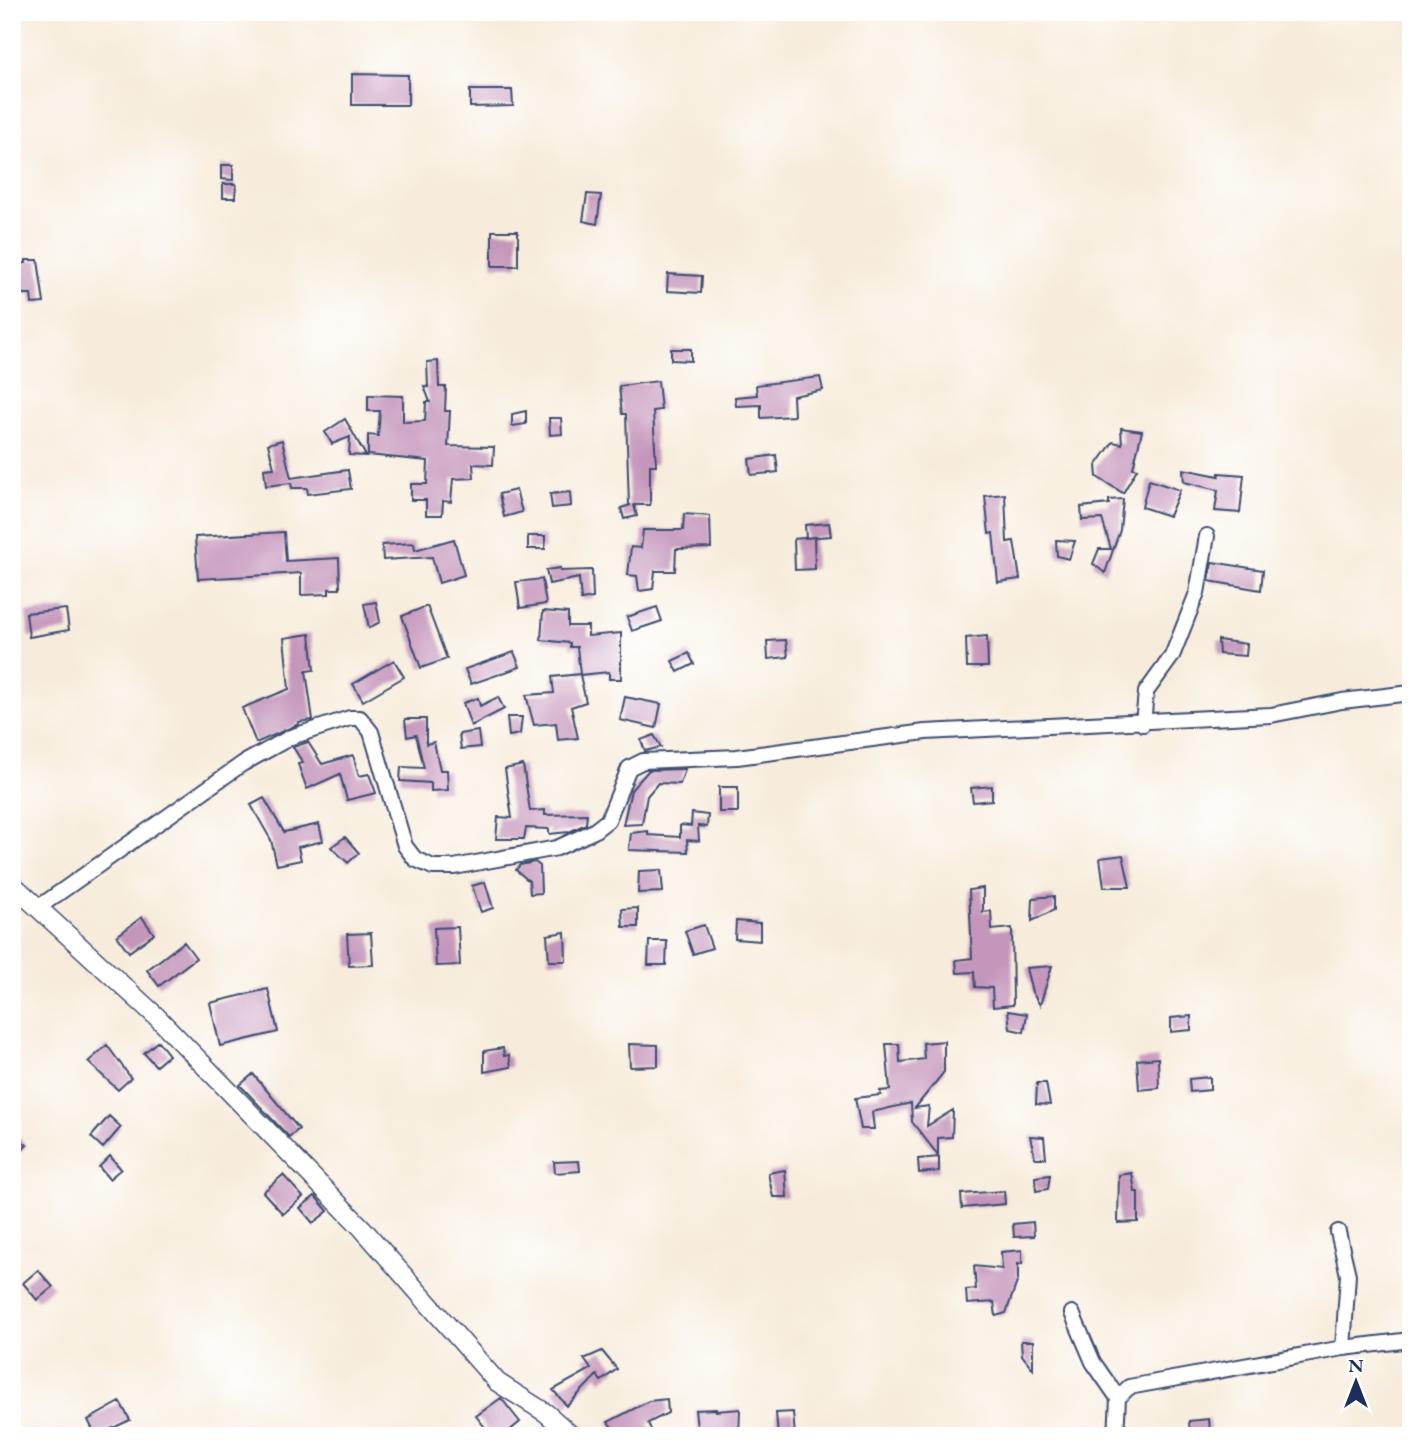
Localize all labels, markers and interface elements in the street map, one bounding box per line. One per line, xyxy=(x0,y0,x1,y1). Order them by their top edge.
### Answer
north arrow xyxy=(1322,1346,1392,1416)
text: N xyxy=(1348,1353,1364,1378)

